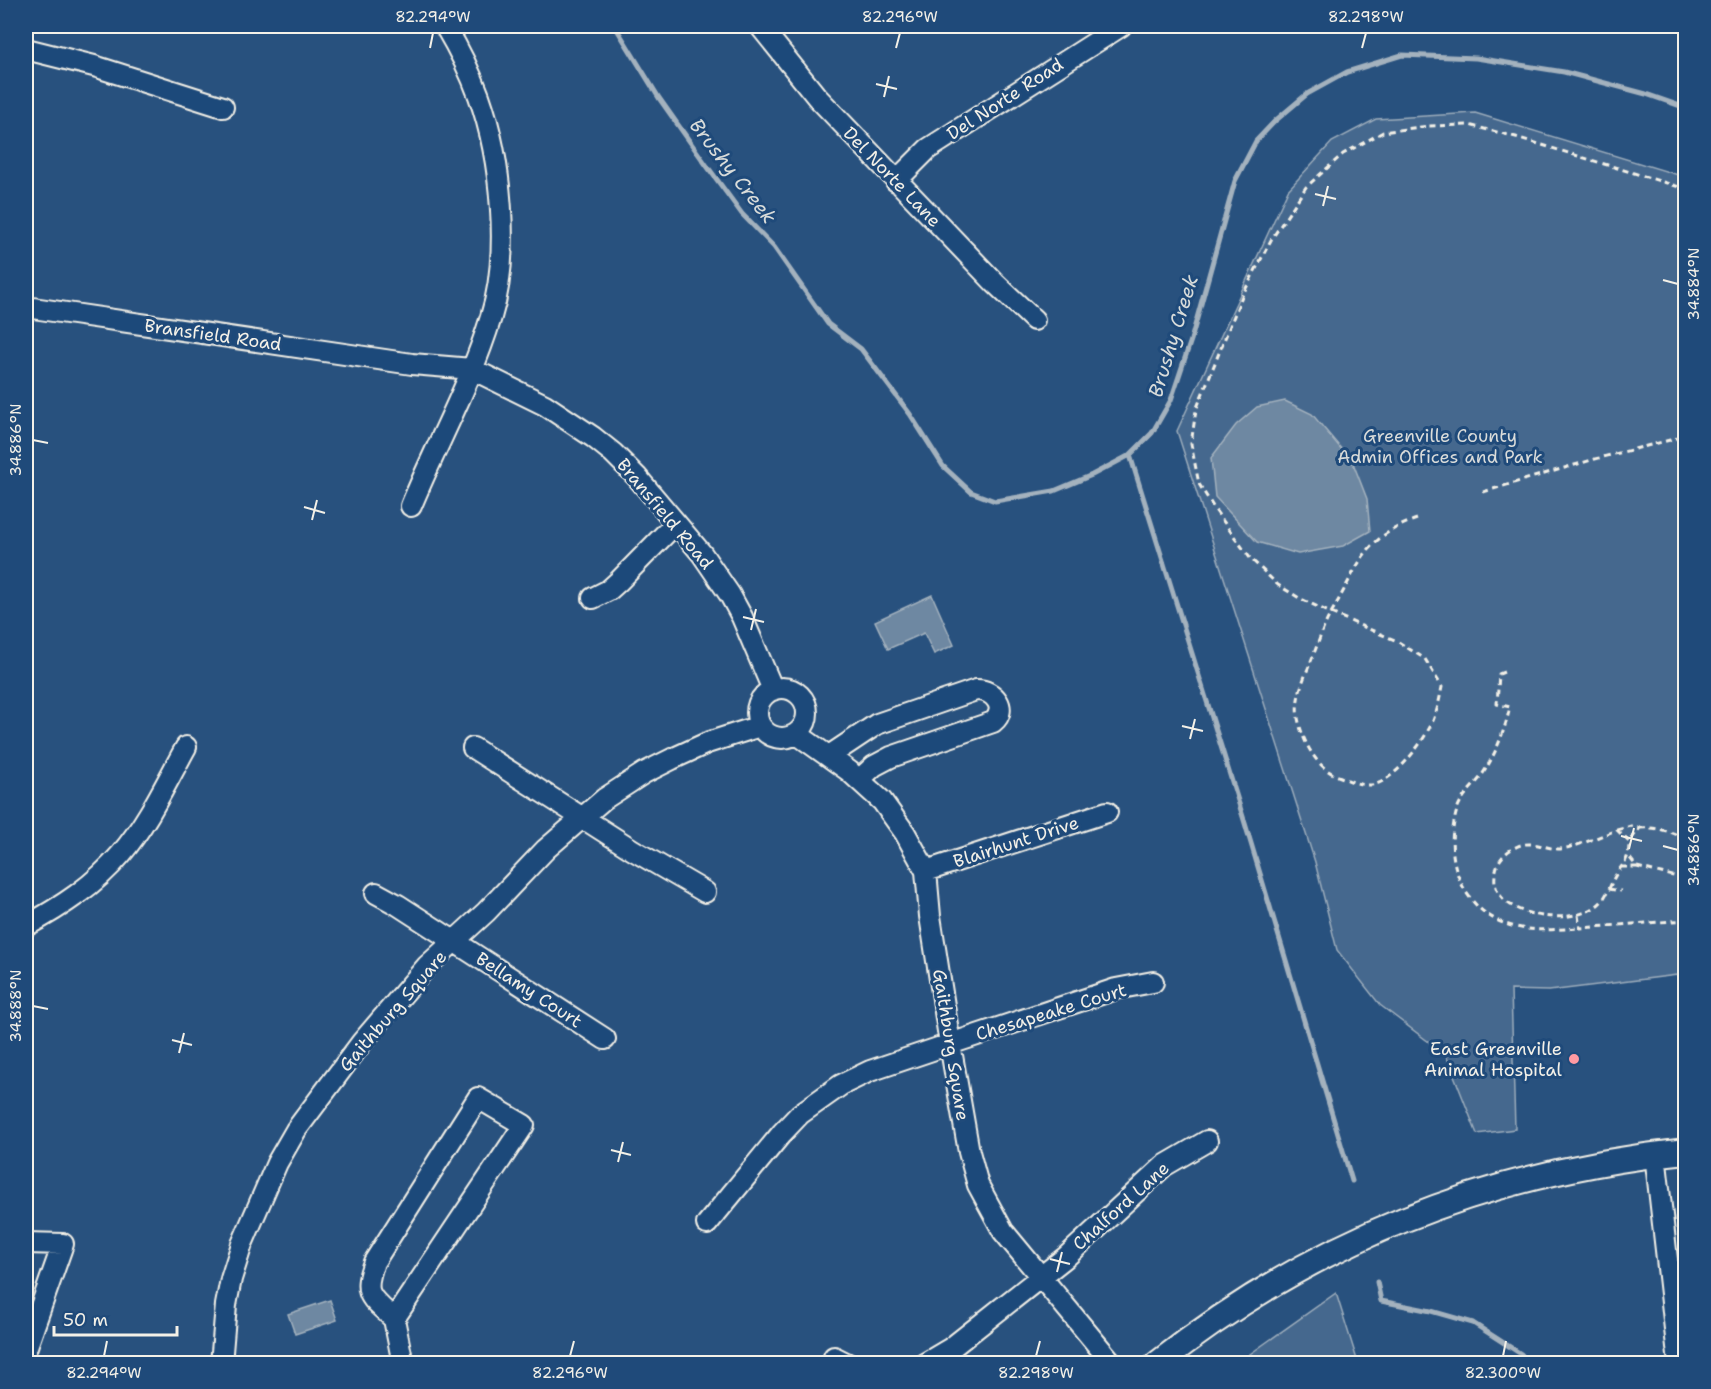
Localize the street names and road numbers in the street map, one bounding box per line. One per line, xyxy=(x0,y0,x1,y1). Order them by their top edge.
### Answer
street label: Del Norte Road xyxy=(942,52,1068,146)
street label: Del Norte Lane xyxy=(838,122,946,232)
street label: Bransfield Road xyxy=(143,313,283,357)
street label: Bransfield Road xyxy=(611,453,719,575)
street label: Blairhunt Drive xyxy=(950,810,1082,874)
street label: Gaithburg Square xyxy=(334,945,452,1077)
street label: Bellamy Court xyxy=(471,947,587,1033)
street label: Gaithburg Square xyxy=(927,967,975,1123)
street label: Chesapeake Court xyxy=(973,978,1129,1046)
street label: Chalford Lane xyxy=(1068,1156,1174,1256)

